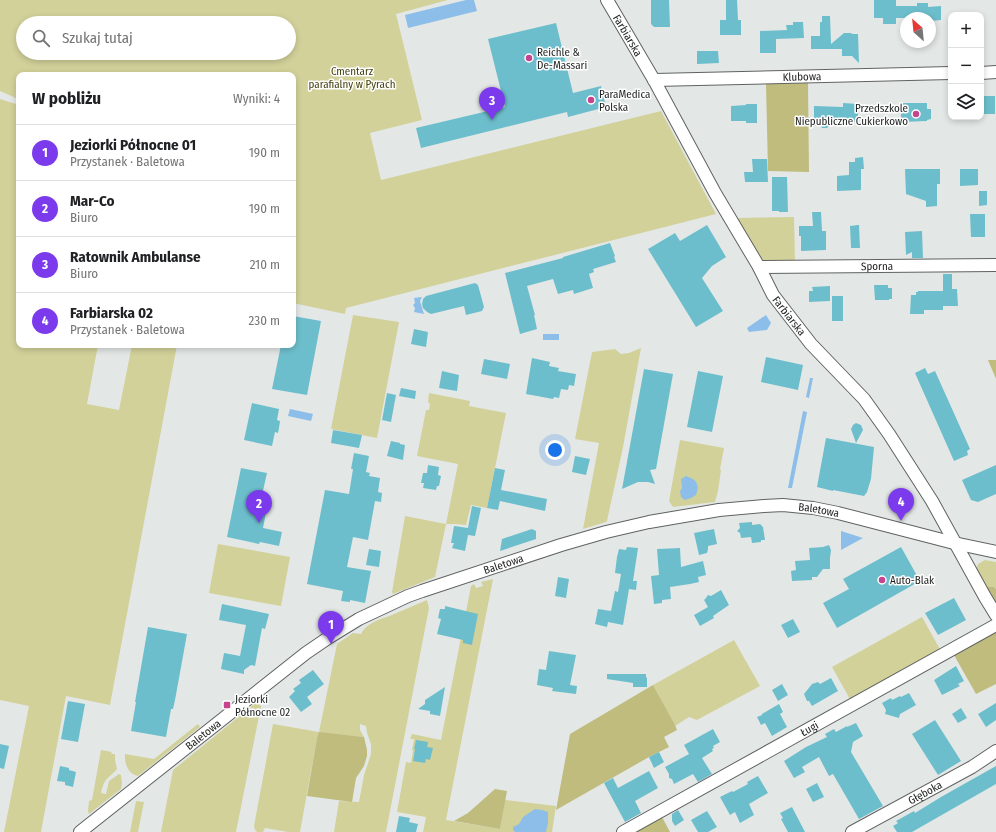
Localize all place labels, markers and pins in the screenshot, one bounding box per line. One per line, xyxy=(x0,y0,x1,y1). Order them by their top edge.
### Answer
place label: Reichle & De-Massari xyxy=(537,46,587,72)
marker: Reichle & De-Massari xyxy=(524,53,534,63)
pin: 3 xyxy=(479,87,505,120)
place label: ParaMedica Polska xyxy=(599,88,650,114)
marker: ParaMedica Polska xyxy=(586,95,596,105)
place label: Przedszkole Niepubliczne Cukierkowo xyxy=(795,102,908,128)
marker: Przedszkole Niepubliczne Cukierkowo xyxy=(911,109,921,119)
pin: 4 xyxy=(888,488,914,521)
pin: 2 xyxy=(246,490,272,523)
place label: Auto-Blak xyxy=(890,574,935,587)
marker: Auto-Blak xyxy=(877,575,887,585)
pin: 1 xyxy=(318,611,344,644)
place label: Jeziorki Północne 02 xyxy=(235,693,290,719)
marker: Jeziorki Północne 02 xyxy=(222,700,232,710)

